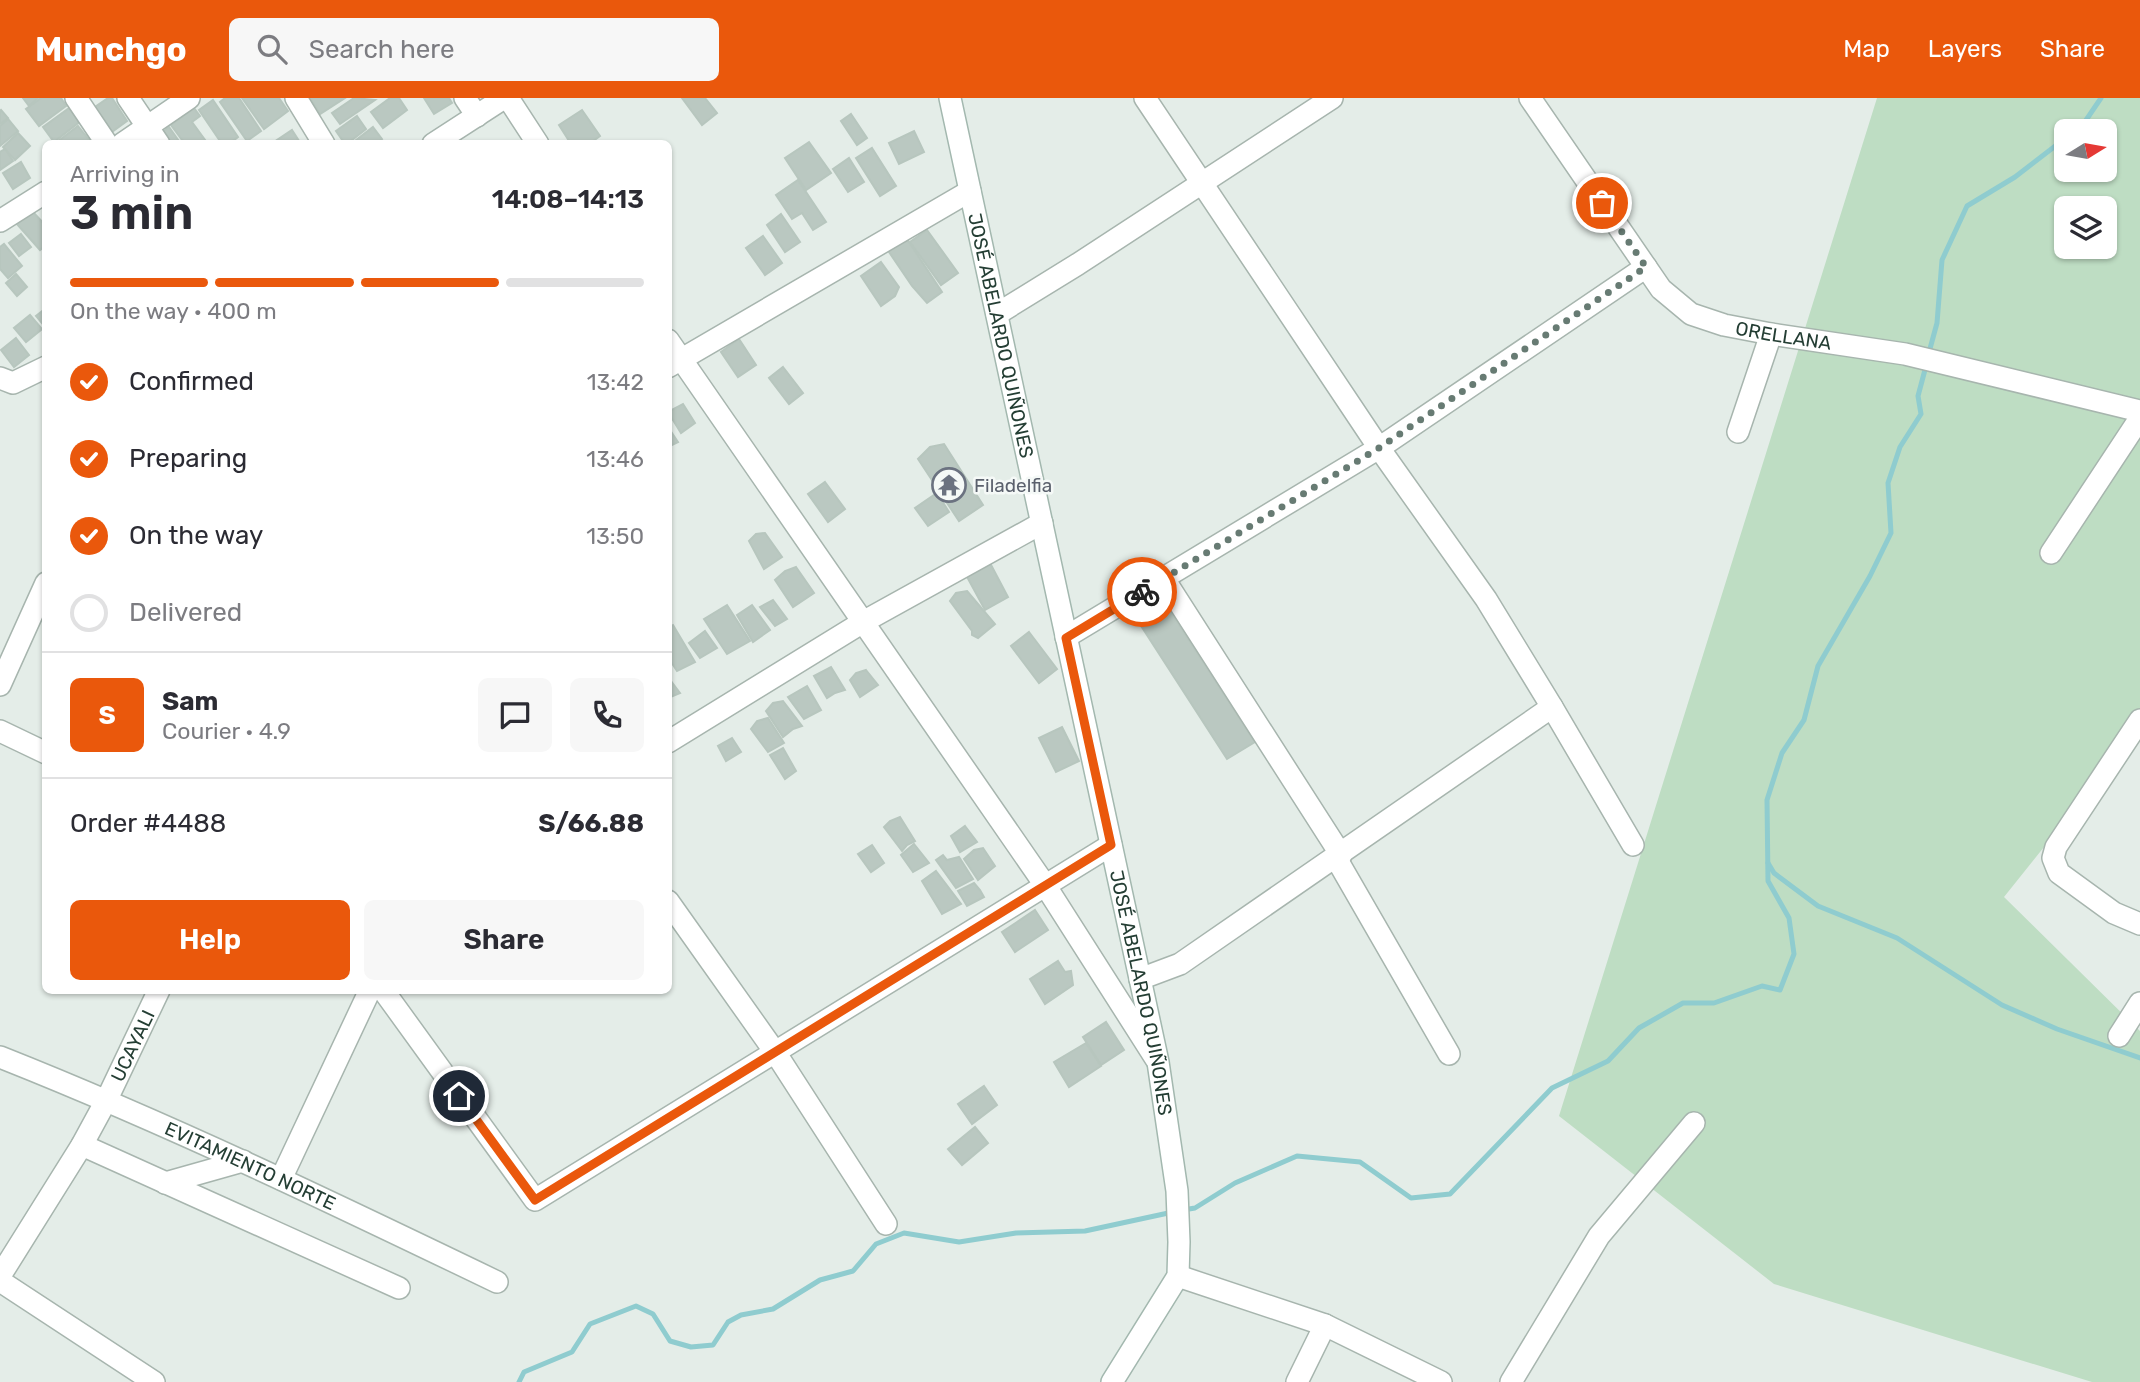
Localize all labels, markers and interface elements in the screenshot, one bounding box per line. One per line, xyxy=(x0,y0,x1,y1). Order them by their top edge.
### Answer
search box xyxy=(229,18,719,81)
text: Munchgo xyxy=(35,30,187,69)
icon: search xyxy=(253,30,291,68)
text: Search here xyxy=(309,34,455,65)
text: Map xyxy=(1843,35,1890,63)
text: Layers xyxy=(1928,35,2002,63)
text: Share xyxy=(2040,35,2105,63)
north arrow xyxy=(2054,119,2118,182)
map controls xyxy=(2054,119,2117,259)
text: Arriving in xyxy=(70,160,180,188)
pin xyxy=(1572,173,1632,233)
text: 14:08–14:13 xyxy=(492,184,644,215)
icon: bag xyxy=(1583,184,1621,222)
text: 3 min xyxy=(70,186,193,241)
button: layers xyxy=(2054,196,2117,259)
street label: JOSÉ ABELARDO QUIÑONES xyxy=(963,211,1038,460)
text: On the way · 400 m xyxy=(70,297,277,325)
street label: ORELLANA xyxy=(1734,316,1833,355)
icon: check xyxy=(70,363,108,401)
text: Confirmed xyxy=(129,366,254,397)
text: 13:42 xyxy=(587,368,644,396)
icon: check xyxy=(70,440,108,478)
text: Preparing xyxy=(129,443,247,474)
text: 13:46 xyxy=(586,445,644,473)
temple icon: Filadelfia xyxy=(930,466,968,504)
place label: Filadelfia xyxy=(974,474,1052,497)
icon: check xyxy=(70,517,108,555)
text: On the way xyxy=(129,520,263,551)
text: 13:50 xyxy=(586,522,644,550)
courier xyxy=(1107,557,1177,627)
icon: bike xyxy=(1123,573,1161,611)
text: Delivered xyxy=(129,597,242,628)
button: chat xyxy=(478,678,552,752)
button: phone xyxy=(570,678,644,752)
text: Sam xyxy=(162,686,218,717)
text: S xyxy=(98,700,116,731)
text: Courier · 4.9 xyxy=(162,717,291,745)
text: Order #4488 xyxy=(70,808,226,839)
text: S/66.88 xyxy=(538,808,644,839)
street label: JOSÉ ABELARDO QUIÑONES xyxy=(1105,868,1177,1117)
button: Help xyxy=(70,900,350,980)
button: Share xyxy=(364,900,644,980)
street label: UCAYALI xyxy=(106,1006,160,1085)
pin xyxy=(429,1066,489,1126)
icon: home xyxy=(440,1077,478,1115)
street label: EVITAMIENTO NORTE xyxy=(161,1117,339,1215)

